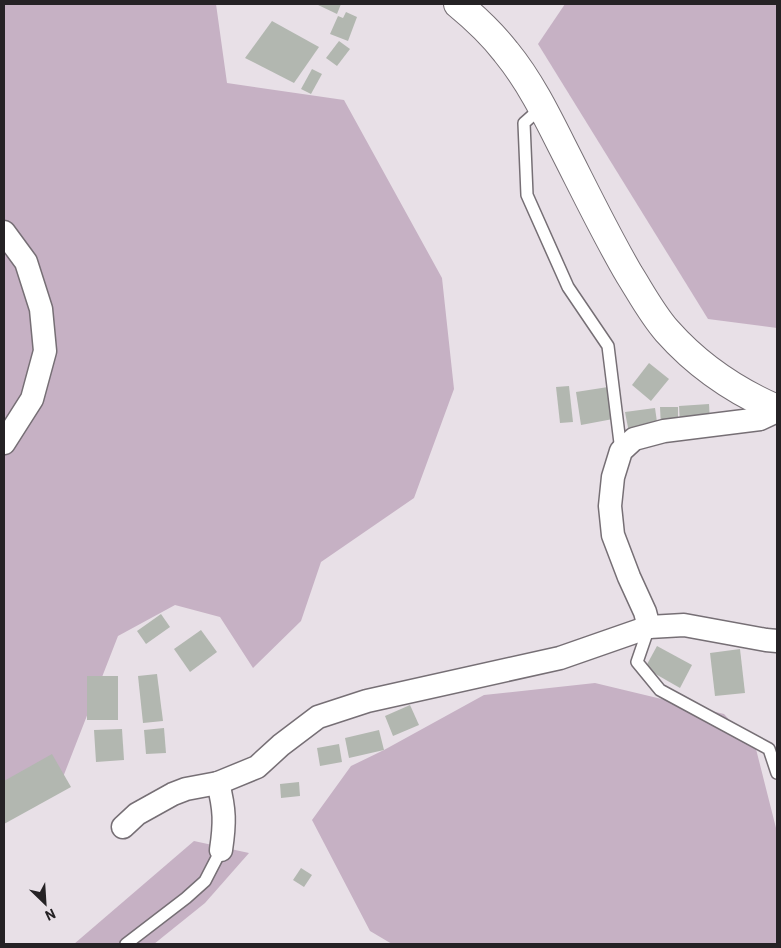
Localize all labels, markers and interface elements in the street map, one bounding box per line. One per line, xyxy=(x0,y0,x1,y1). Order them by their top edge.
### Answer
north arrow xyxy=(20,878,70,928)
text: N xyxy=(43,906,59,925)

